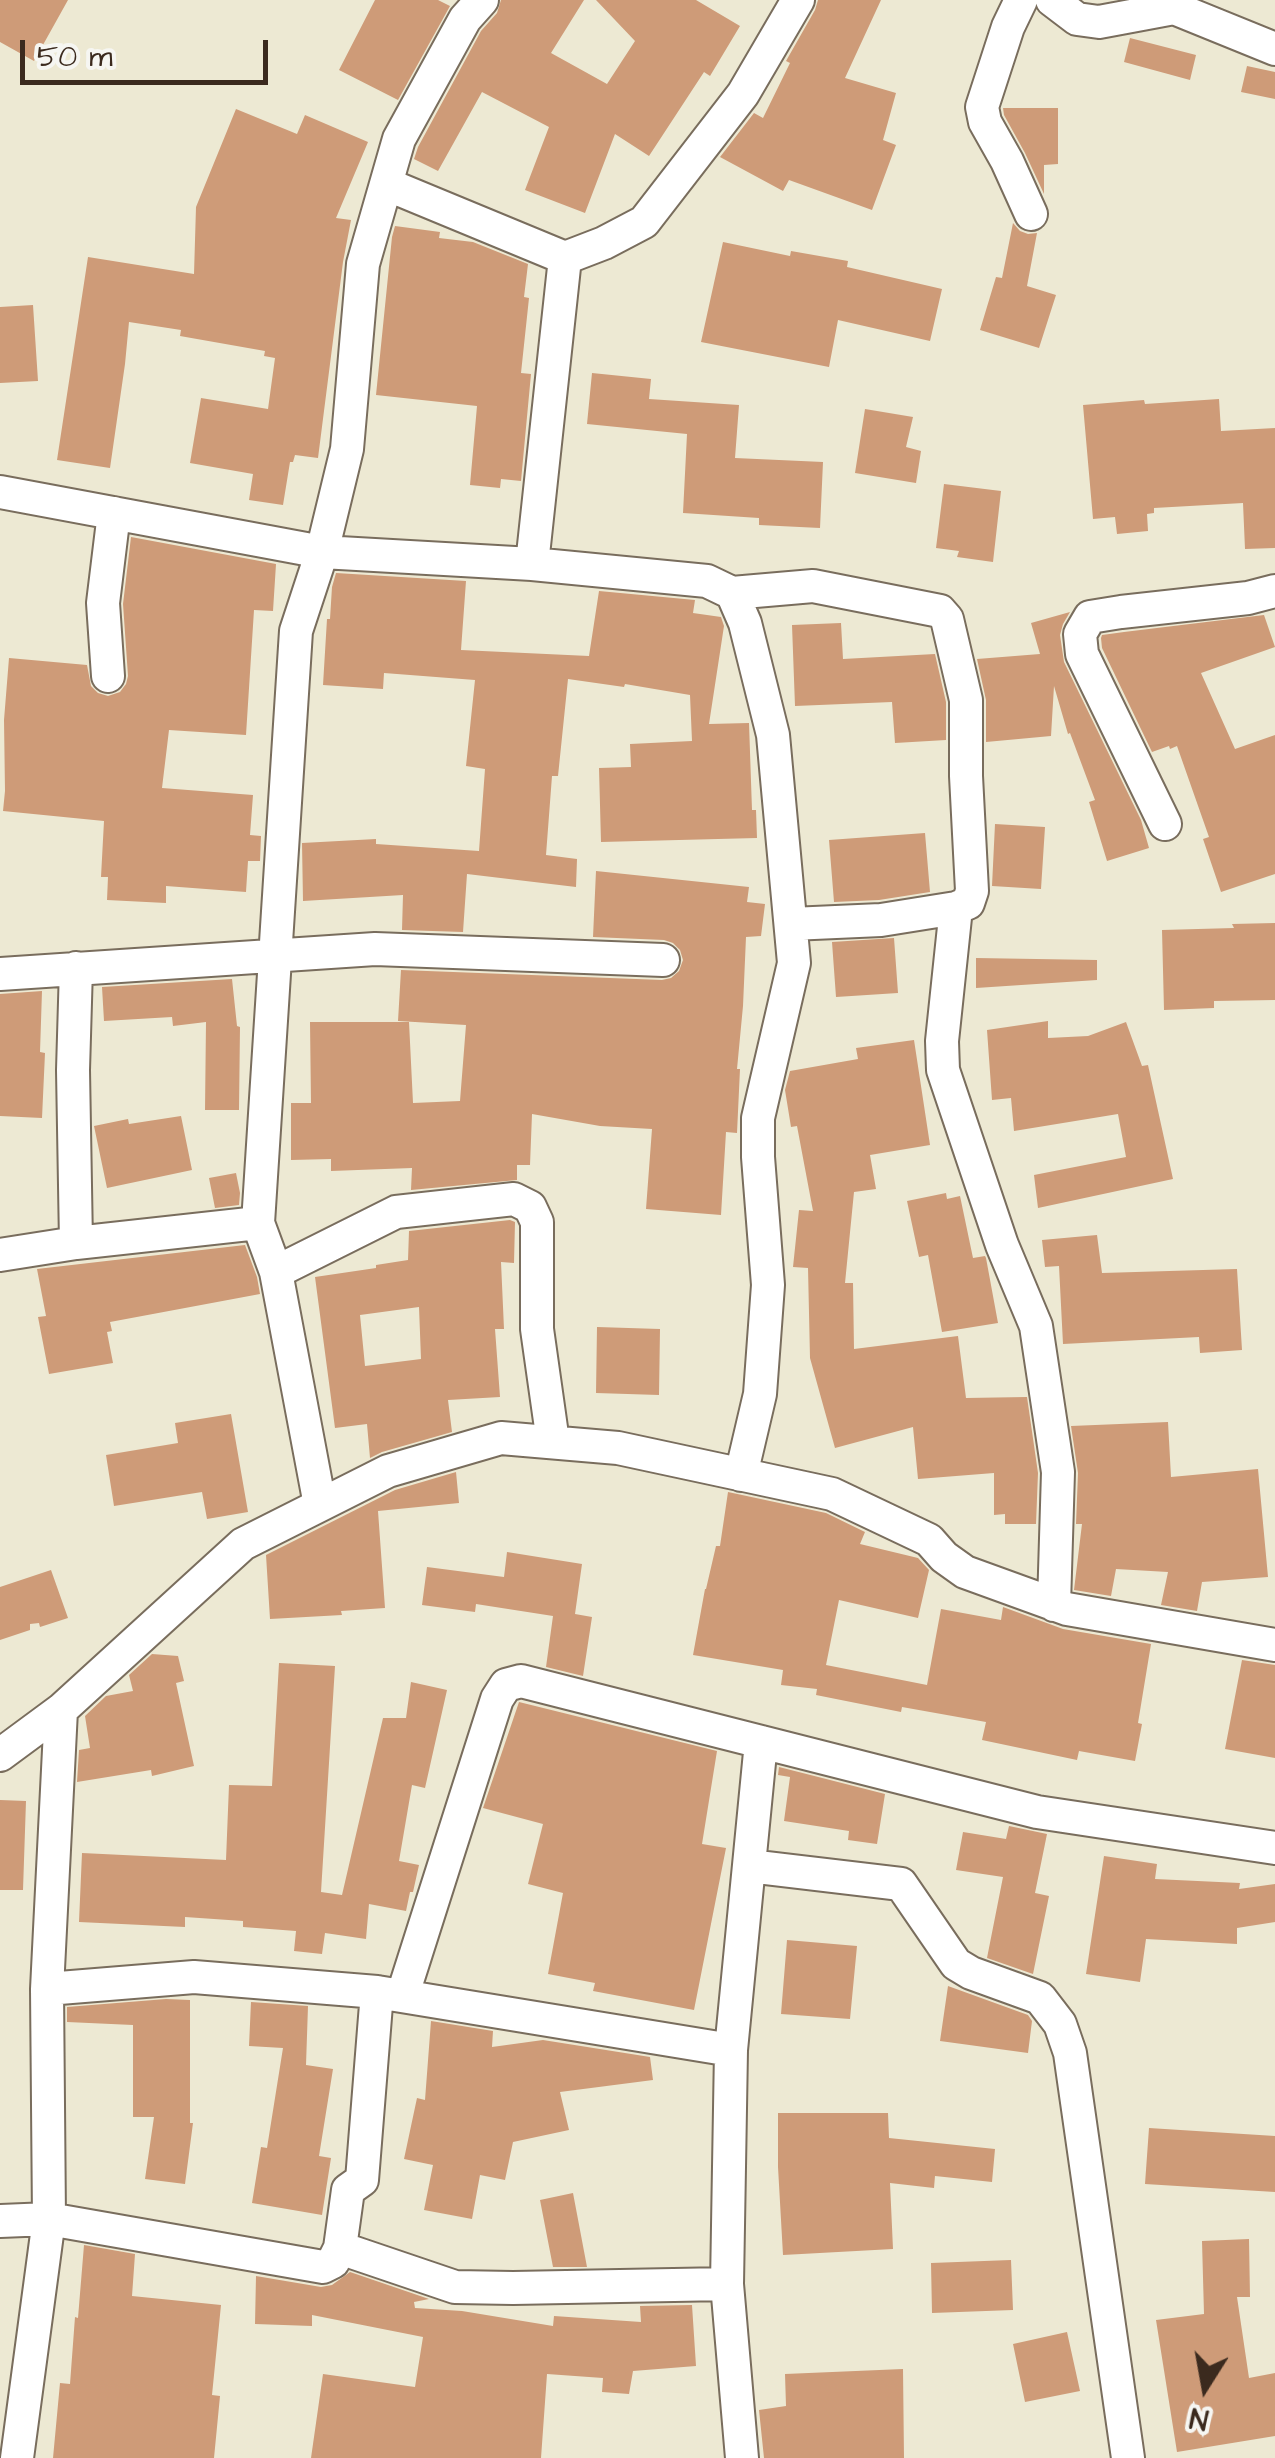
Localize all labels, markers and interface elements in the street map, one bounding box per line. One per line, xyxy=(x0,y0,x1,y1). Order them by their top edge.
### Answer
scale bar xyxy=(25,20,272,82)
text: 50 m xyxy=(37,36,113,78)
north arrow xyxy=(1155,2338,1255,2438)
text: N xyxy=(1187,2397,1212,2439)

